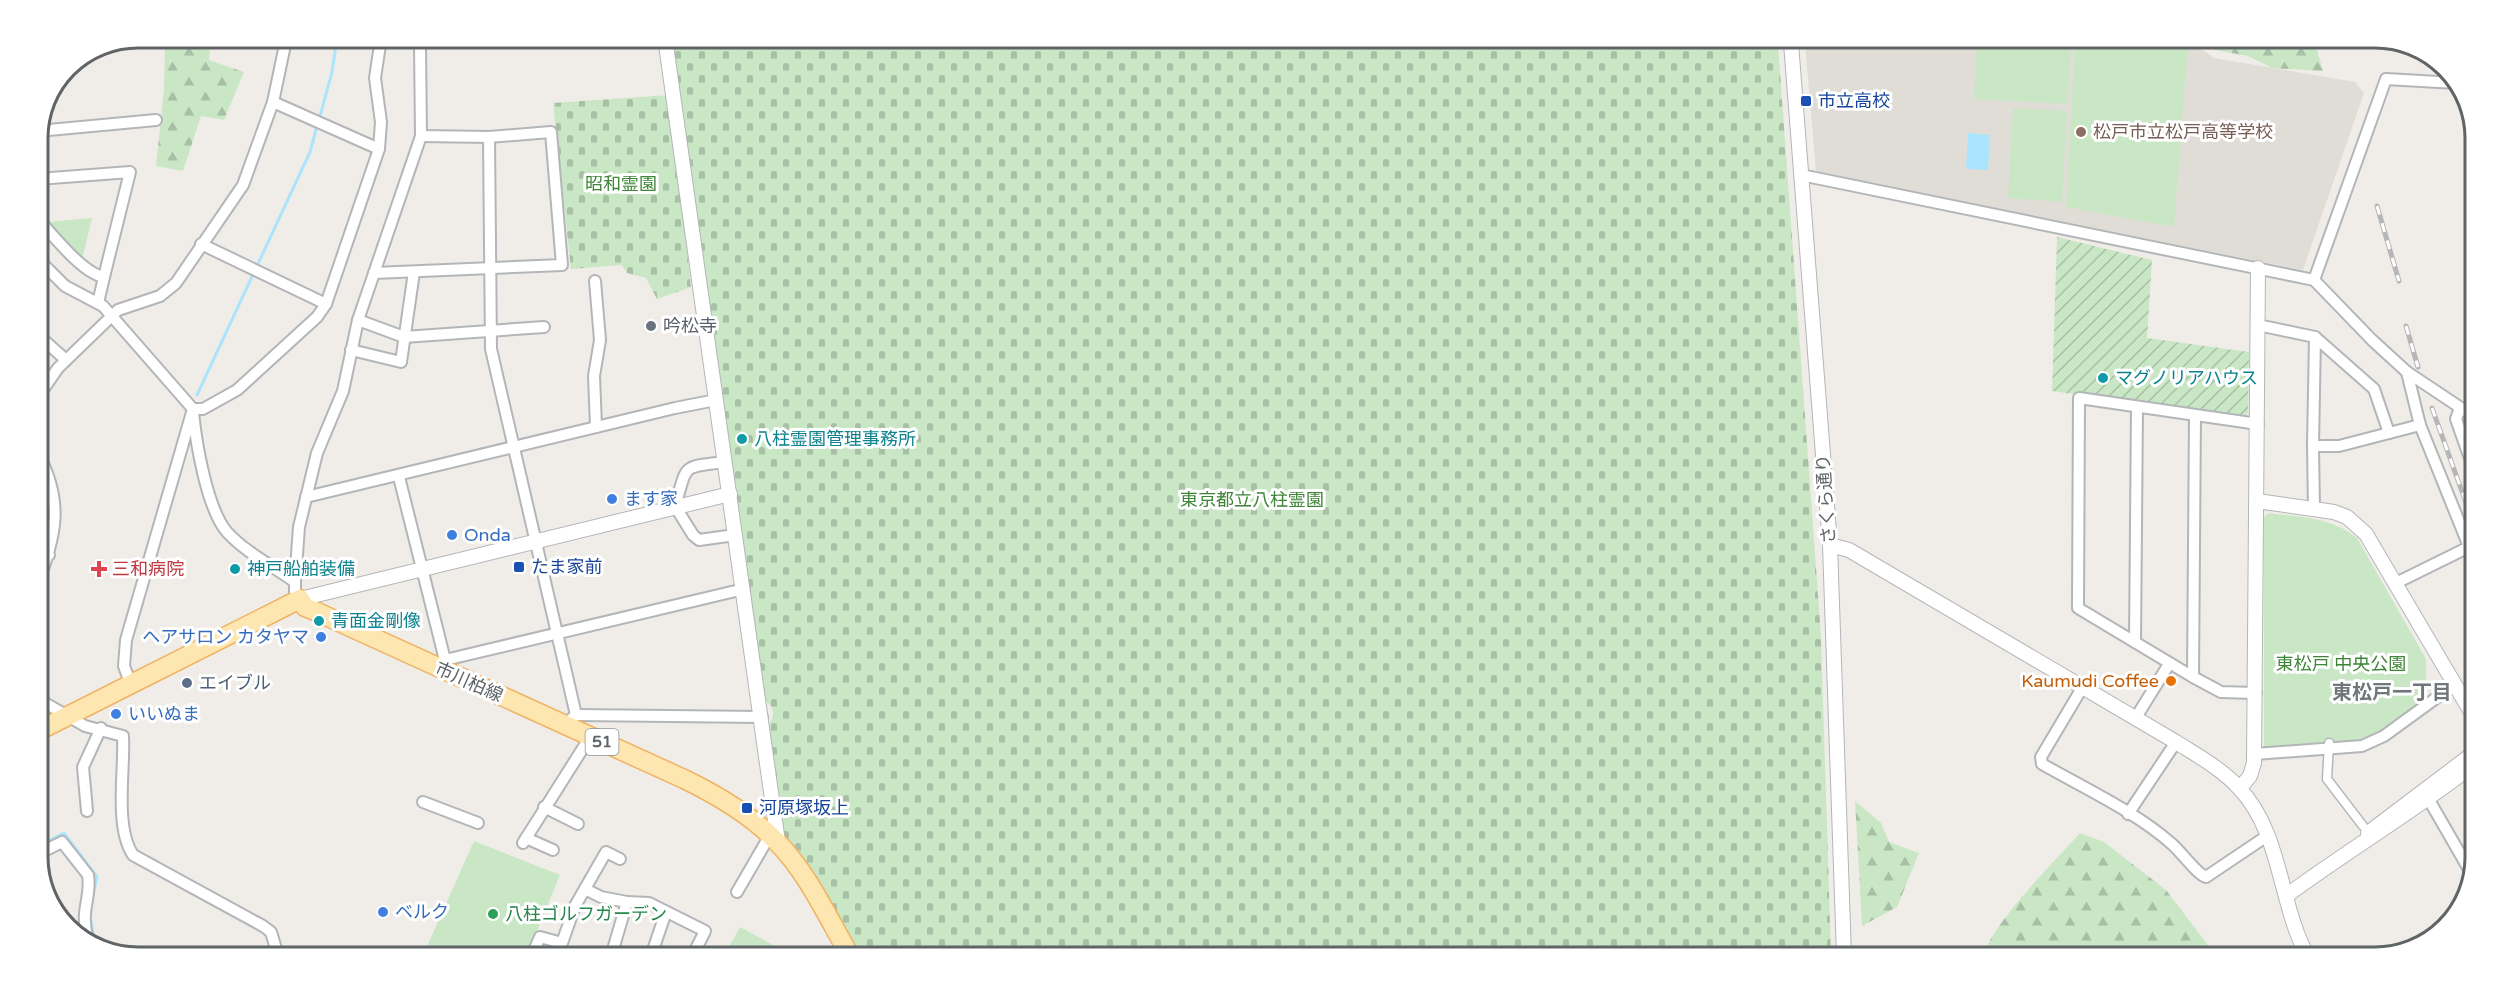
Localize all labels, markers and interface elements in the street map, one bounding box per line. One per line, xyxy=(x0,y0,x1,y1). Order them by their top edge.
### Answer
place label: 市立高校 xyxy=(1818,90,1890,112)
marker: 市立高校 xyxy=(1799,94,1813,108)
place label: 松戸市立松戸高等学校 xyxy=(2093,121,2273,143)
marker: 松戸市立松戸高等学校 xyxy=(2074,125,2088,139)
park label: 昭和霊園 xyxy=(585,173,657,195)
place label: 吟松寺 xyxy=(663,315,717,337)
marker: 吟松寺 xyxy=(644,319,658,333)
place label: マグノリアハウス xyxy=(2115,367,2258,389)
marker: マグノリアハウス xyxy=(2096,371,2110,385)
place label: 八柱霊園管理事務所 xyxy=(754,428,916,450)
marker: 八柱霊園管理事務所 xyxy=(735,432,749,446)
street label: さくら通り xyxy=(1812,453,1840,545)
place label: ます家 xyxy=(624,488,678,510)
park label: 東京都立八柱霊園 xyxy=(1180,489,1324,511)
marker: ます家 xyxy=(605,492,619,506)
place label: Onda xyxy=(464,524,511,546)
marker: Onda xyxy=(445,528,459,542)
place label: たま家前 xyxy=(531,556,602,578)
place label: 三和病院 xyxy=(112,558,184,580)
place label: 神戸船舶装備 xyxy=(247,558,355,580)
marker: 三和病院 xyxy=(90,560,108,578)
marker: たま家前 xyxy=(512,560,526,574)
marker: 神戸船舶装備 xyxy=(228,562,242,576)
place label: 青面金剛像 xyxy=(331,610,421,632)
marker: 青面金剛像 xyxy=(312,614,326,628)
place label: ヘアサロン カタヤマ xyxy=(142,626,309,648)
marker: ヘアサロン カタヤマ xyxy=(314,630,328,644)
park label: 東松戸 中央公園 xyxy=(2276,653,2406,675)
street label: 市川柏線 xyxy=(432,657,506,707)
place label: Kaumudi Coffee xyxy=(2021,670,2159,692)
place label: エイブル xyxy=(199,672,271,694)
marker: Kaumudi Coffee xyxy=(2164,674,2178,688)
marker: エイブル xyxy=(180,676,194,690)
district label: 東松戸一丁目 xyxy=(2332,681,2452,705)
place label: いいぬま xyxy=(128,703,200,725)
marker: いいぬま xyxy=(109,707,123,721)
road number: 51 xyxy=(586,729,618,755)
place label: 河原塚坂上 xyxy=(759,797,849,819)
marker: 河原塚坂上 xyxy=(740,801,754,815)
place label: ベルク xyxy=(395,901,449,923)
place label: 八柱ゴルフガーデン xyxy=(505,903,667,925)
marker: ベルク xyxy=(376,905,390,919)
marker: 八柱ゴルフガーデン xyxy=(486,907,500,921)

